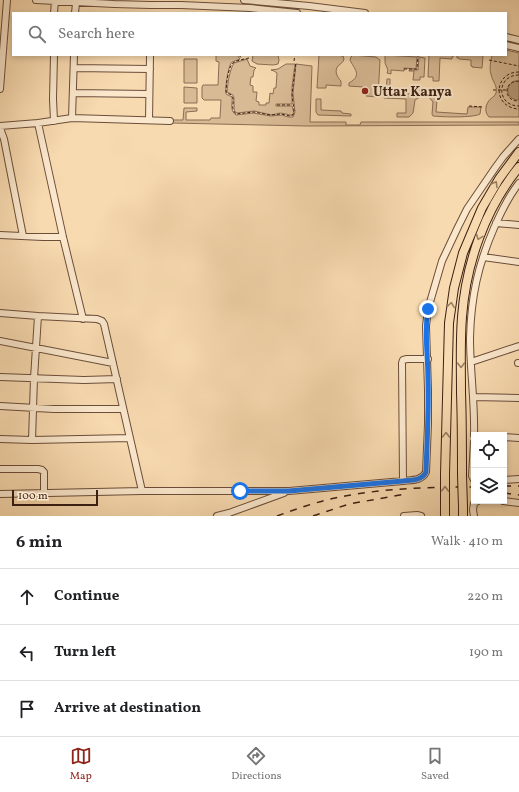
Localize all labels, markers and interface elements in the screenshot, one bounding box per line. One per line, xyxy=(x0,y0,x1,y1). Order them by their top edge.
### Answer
search box xyxy=(12,12,507,56)
icon: search xyxy=(26,23,48,45)
text: Search here xyxy=(58,24,135,45)
place label: Uttar Kanya xyxy=(373,83,452,102)
marker: Uttar Kanya xyxy=(360,86,370,96)
one-way arrow xyxy=(491,181,498,188)
one-way arrow xyxy=(476,233,484,240)
route end xyxy=(419,300,437,318)
one-way arrow xyxy=(446,302,455,309)
one-way arrow xyxy=(457,362,465,368)
one-way arrow xyxy=(442,432,450,438)
map controls xyxy=(471,432,507,504)
button: locate xyxy=(471,432,507,468)
button: layers xyxy=(471,468,507,504)
route start xyxy=(231,482,249,500)
one-way arrow xyxy=(441,486,449,492)
scale bar xyxy=(12,488,98,507)
text: 100 m xyxy=(18,489,48,504)
text: 6 min xyxy=(16,531,62,554)
text: Walk · 410 m xyxy=(431,533,503,551)
icon: ahead xyxy=(16,586,38,608)
text: Continue xyxy=(54,586,119,607)
text: 220 m xyxy=(467,588,503,606)
icon: left xyxy=(16,642,38,664)
text: Turn left xyxy=(54,642,116,663)
text: 190 m xyxy=(469,644,503,662)
icon: arrive xyxy=(16,698,38,720)
text: Arrive at destination xyxy=(54,698,201,719)
tab: Map xyxy=(70,745,92,784)
tab: Directions xyxy=(231,745,282,784)
tab: Saved xyxy=(421,745,449,784)

